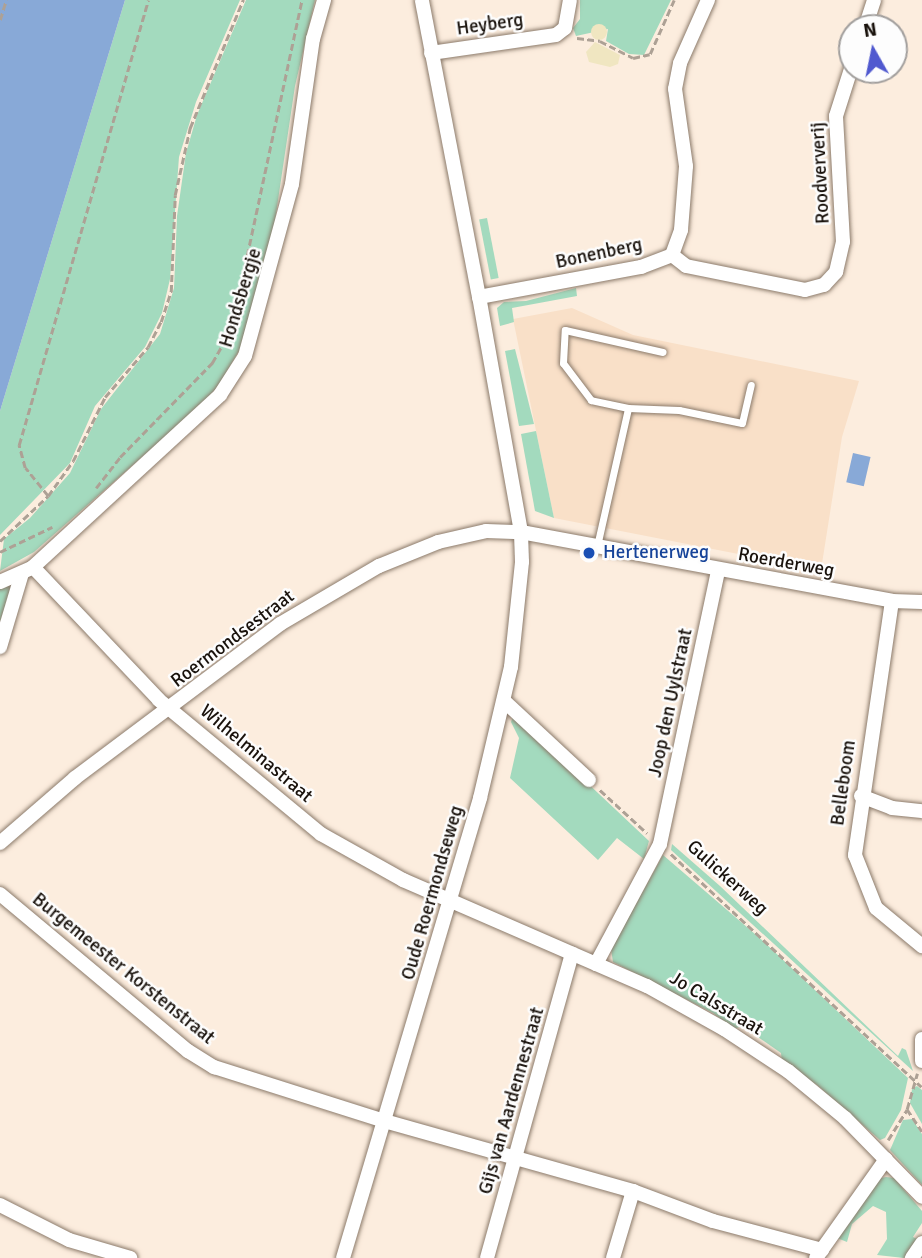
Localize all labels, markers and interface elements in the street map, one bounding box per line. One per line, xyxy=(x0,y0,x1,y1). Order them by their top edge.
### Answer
street label: Heyberg xyxy=(455,9,525,41)
north arrow xyxy=(838,14,908,84)
text: N xyxy=(862,17,878,43)
street label: Roodververij xyxy=(807,121,835,225)
street label: Bonenberg xyxy=(554,234,644,274)
street label: Hondsbergje xyxy=(215,246,267,350)
place label: Hertenerweg xyxy=(603,542,709,564)
street label: Roerderweg xyxy=(736,543,836,583)
marker: Hertenerweg xyxy=(581,545,597,561)
street label: Roermondsestraat xyxy=(167,585,299,693)
street label: Joop den Uylstraat xyxy=(644,627,698,779)
street label: Wilhelminastraat xyxy=(195,700,317,808)
street label: Belleboom xyxy=(827,739,861,827)
street label: Oude Roermondseweg xyxy=(397,803,469,983)
street label: Gulickerweg xyxy=(682,836,772,920)
street label: Burgemeester Korstenstraat xyxy=(27,888,219,1050)
street label: Jo Calsstraat xyxy=(665,967,767,1041)
street label: Gijs van Aardennestraat xyxy=(474,1005,550,1197)

